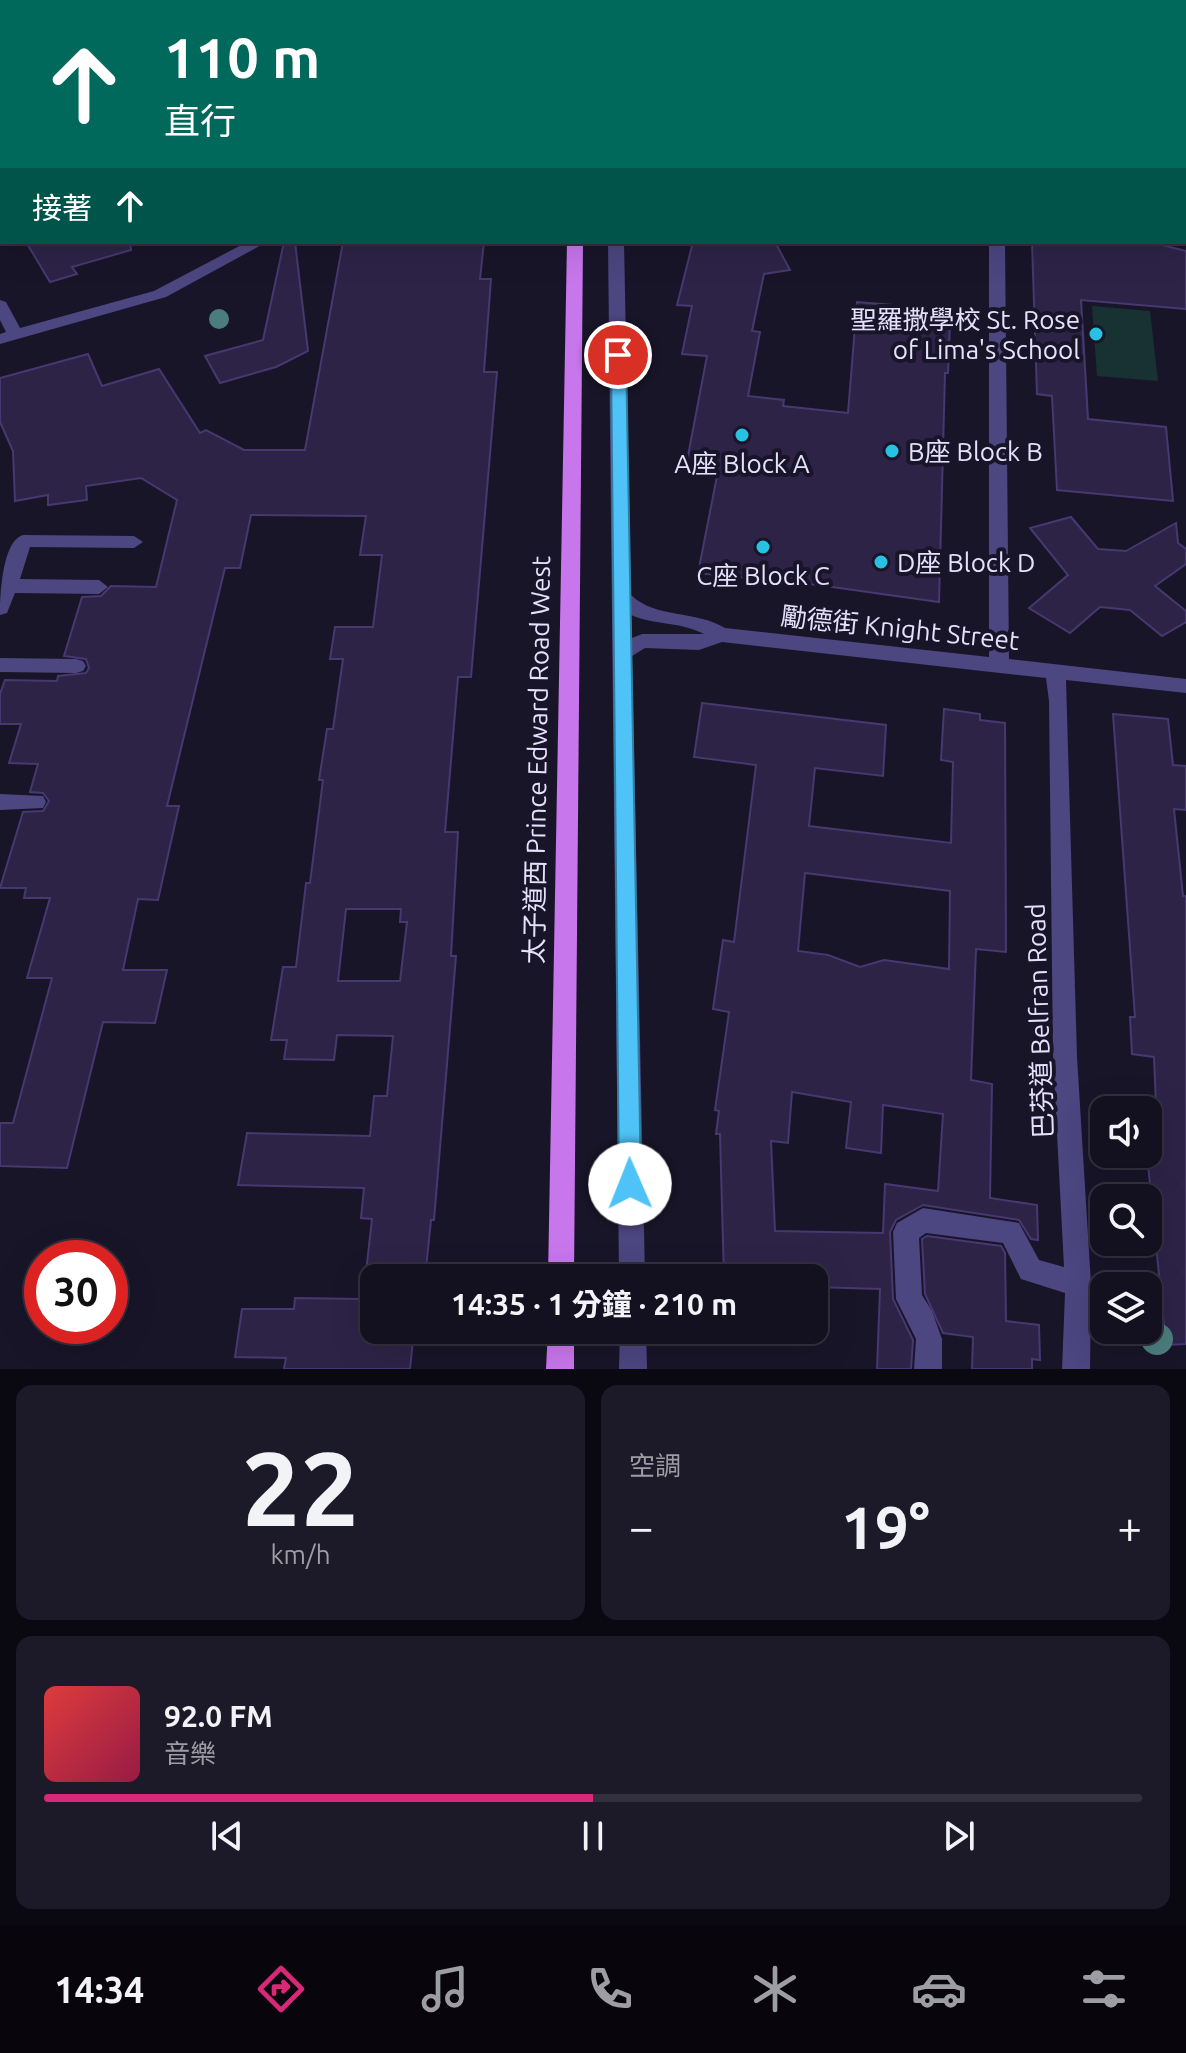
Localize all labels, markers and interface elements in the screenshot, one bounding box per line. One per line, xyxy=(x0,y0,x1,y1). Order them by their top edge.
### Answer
text: 110 m xyxy=(164,26,320,89)
icon: ahead xyxy=(32,32,136,136)
text: 直行 xyxy=(164,100,236,141)
icon: ahead xyxy=(108,184,152,228)
text: 接著 xyxy=(32,191,92,225)
place label: 聖羅撒學校 St. Rose of Lima's School xyxy=(851,305,1080,364)
pin xyxy=(584,321,652,389)
marker: 聖羅撒學校 St. Rose of Lima's School xyxy=(1087,325,1105,343)
icon: arrive xyxy=(596,333,640,377)
marker: A座 Block A xyxy=(733,426,751,444)
place label: B座 Block B xyxy=(908,437,1043,466)
marker: B座 Block B xyxy=(883,442,901,460)
place label: A座 Block A xyxy=(674,449,810,478)
marker: C座 Block C xyxy=(754,538,772,556)
place label: D座 Block D xyxy=(897,548,1035,577)
marker: D座 Block D xyxy=(872,553,890,571)
street label: 太子道西 Prince Edward Road West xyxy=(519,556,555,964)
place label: C座 Block C xyxy=(696,561,830,590)
street label: 勵德街 Knight Street xyxy=(779,601,1021,655)
street label: 巴芬道 Belfran Road xyxy=(1020,903,1058,1139)
map controls xyxy=(1090,1096,1162,1344)
button: sound xyxy=(1090,1096,1162,1168)
position arrow xyxy=(588,1142,672,1226)
button: search xyxy=(1090,1184,1162,1256)
speed limit sign: 30 xyxy=(24,1240,128,1344)
button: layers xyxy=(1090,1272,1162,1344)
text: 14:35 · 1 分鐘 · 210 m xyxy=(451,1287,737,1321)
text: 22 xyxy=(242,1429,359,1546)
text: 空調 xyxy=(629,1451,681,1480)
text: 19° xyxy=(841,1493,930,1560)
text: − xyxy=(629,1502,654,1551)
text: + xyxy=(1117,1502,1142,1551)
text: km/h xyxy=(270,1540,331,1569)
text: 92.0 FM xyxy=(164,1699,273,1733)
text: 音樂 xyxy=(164,1739,216,1768)
icon: previous xyxy=(205,1814,249,1858)
icon: pause xyxy=(571,1814,615,1858)
icon: next xyxy=(937,1814,981,1858)
icon: directions xyxy=(253,1961,309,2017)
icon: music xyxy=(417,1961,473,2017)
icon: phone xyxy=(582,1961,638,2017)
icon: climate xyxy=(747,1961,803,2017)
icon: car xyxy=(911,1961,967,2017)
icon: filters xyxy=(1076,1961,1132,2017)
text: 14:34 xyxy=(54,1969,144,2010)

